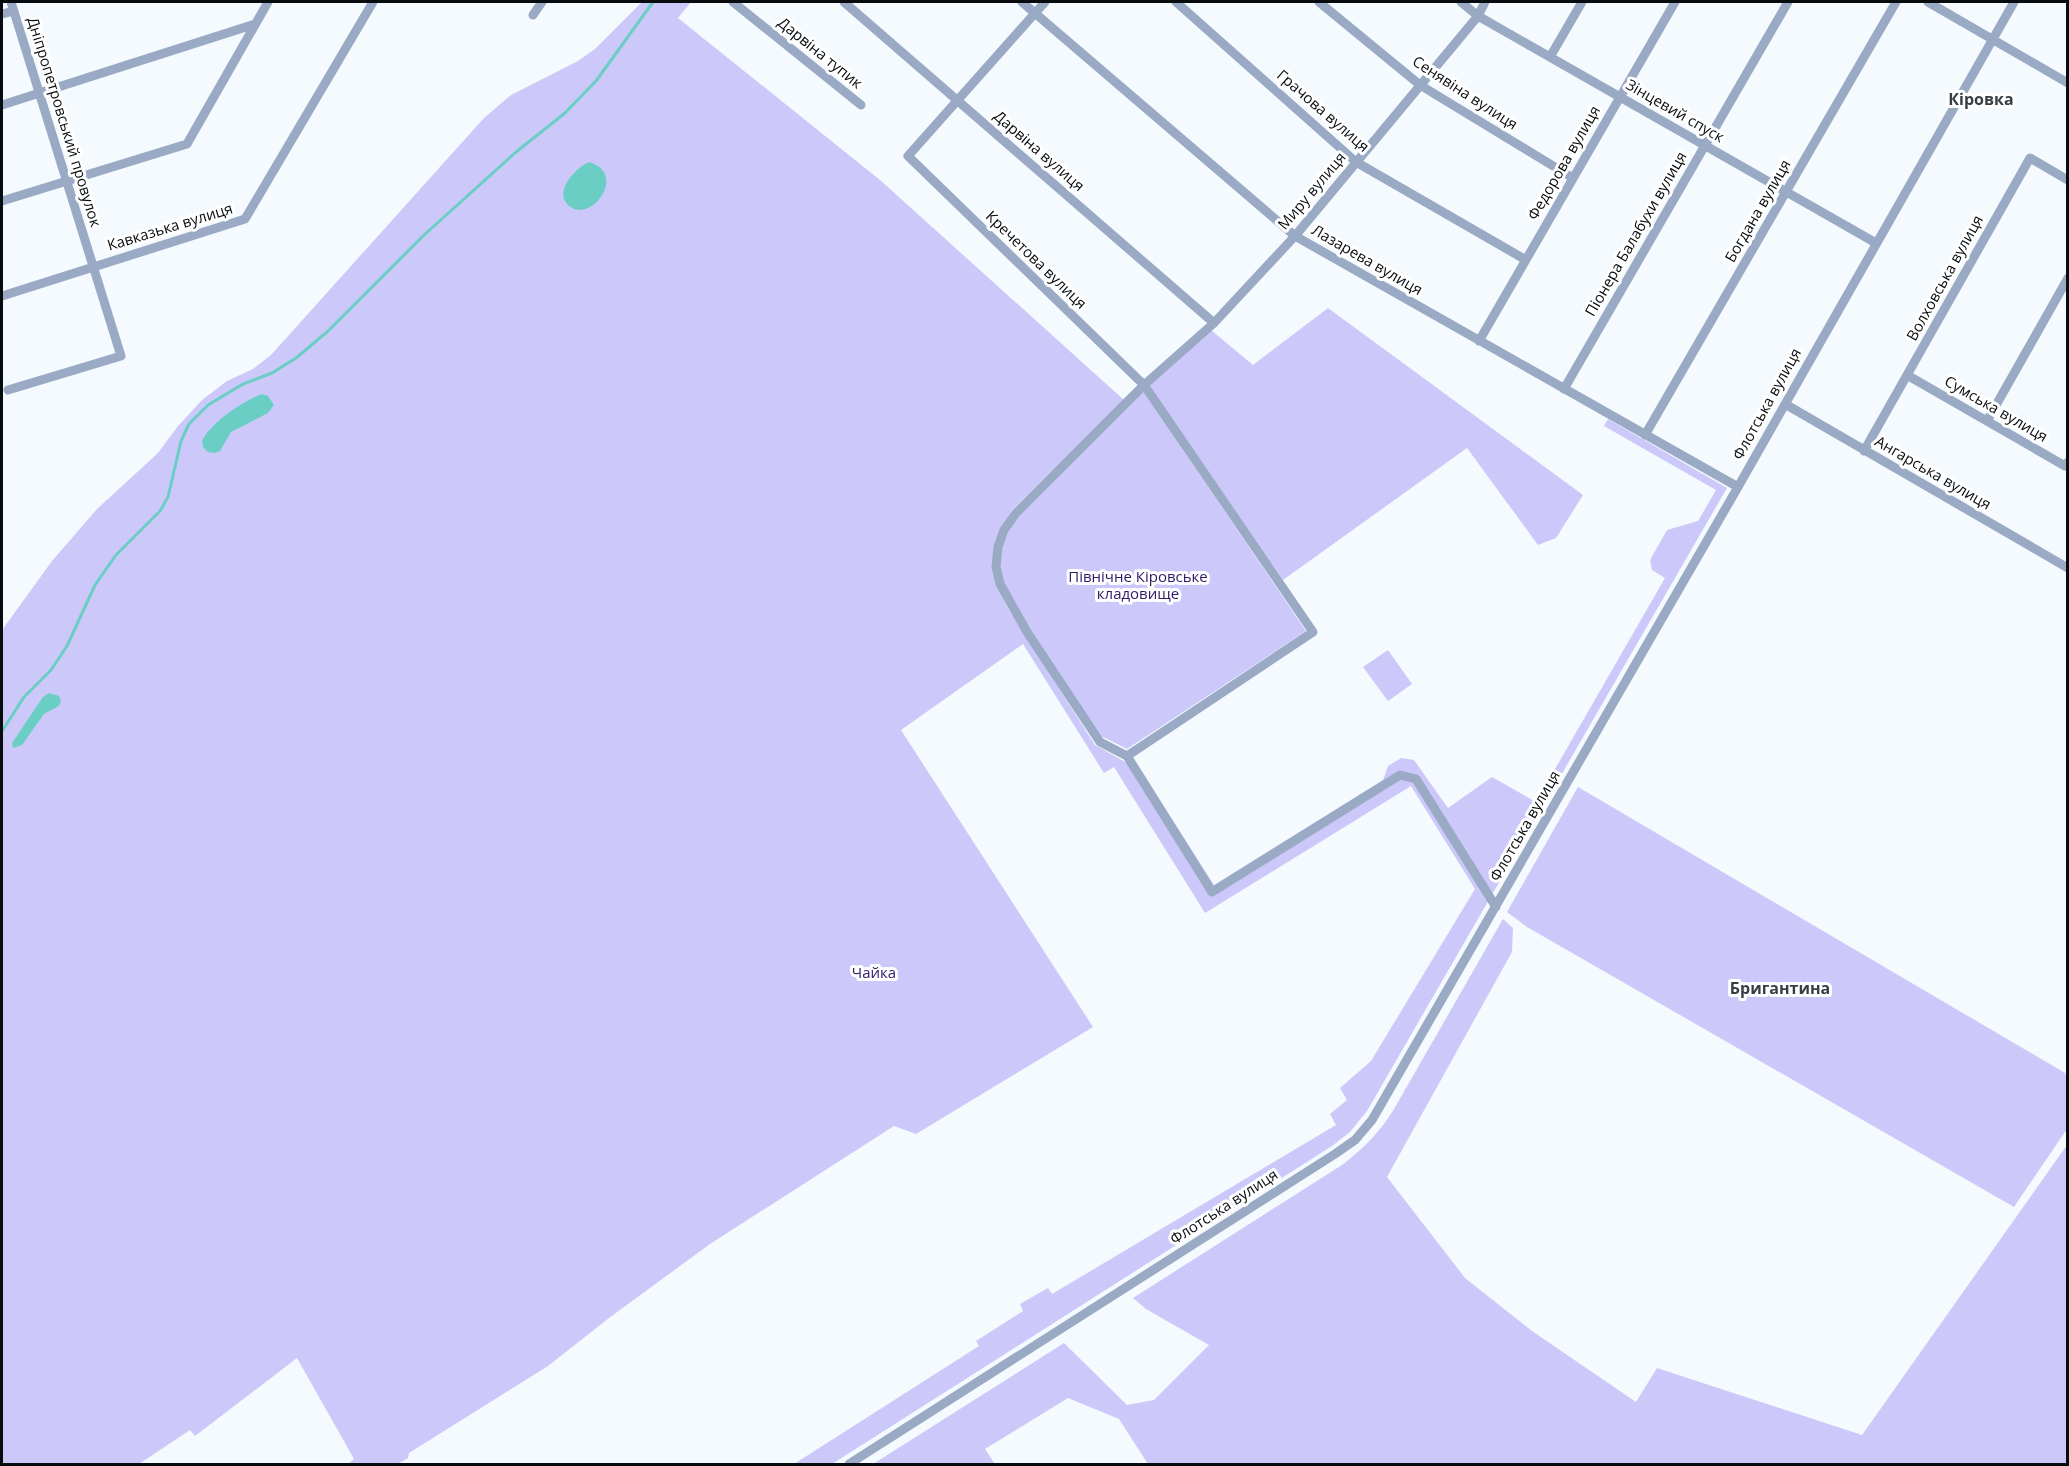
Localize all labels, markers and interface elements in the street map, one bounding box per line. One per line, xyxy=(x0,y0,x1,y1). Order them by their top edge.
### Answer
street label: Дарвіна тупик xyxy=(774,12,867,93)
street label: Дніпропетровський провулок xyxy=(23,14,107,229)
street label: Сенявіна вулиця xyxy=(1409,51,1522,134)
street label: Грачова вулиця xyxy=(1273,65,1374,156)
street label: Зінцевий спуск xyxy=(1623,74,1728,147)
district label: Кіровка xyxy=(1948,88,2014,110)
street label: Федорова вулиця xyxy=(1522,102,1604,223)
street label: Дарвіна вулиця xyxy=(990,105,1089,195)
street label: Миру вулиця xyxy=(1273,147,1350,233)
street label: Піонера Балабухи вулиця xyxy=(1580,147,1691,320)
street label: Богдана вулиця xyxy=(1720,156,1795,265)
street label: Кавказька вулиця xyxy=(105,197,235,255)
street label: Кречетова вулиця xyxy=(982,206,1092,313)
street label: Волховська вулиця xyxy=(1901,211,1987,344)
street label: Лазарева вулиця xyxy=(1308,219,1427,299)
street label: Флотська вулиця xyxy=(1727,344,1805,463)
street label: Сумська вулиця xyxy=(1941,370,2052,446)
street label: Ангарська вулиця xyxy=(1872,431,1995,514)
park label: Північне Кіровське кладовище xyxy=(1068,566,1208,603)
street label: Флотська вулиця xyxy=(1484,767,1564,884)
park label: Чайка xyxy=(852,962,896,982)
district label: Бригантина xyxy=(1730,977,1830,999)
street label: Флотська вулиця xyxy=(1166,1164,1281,1248)

